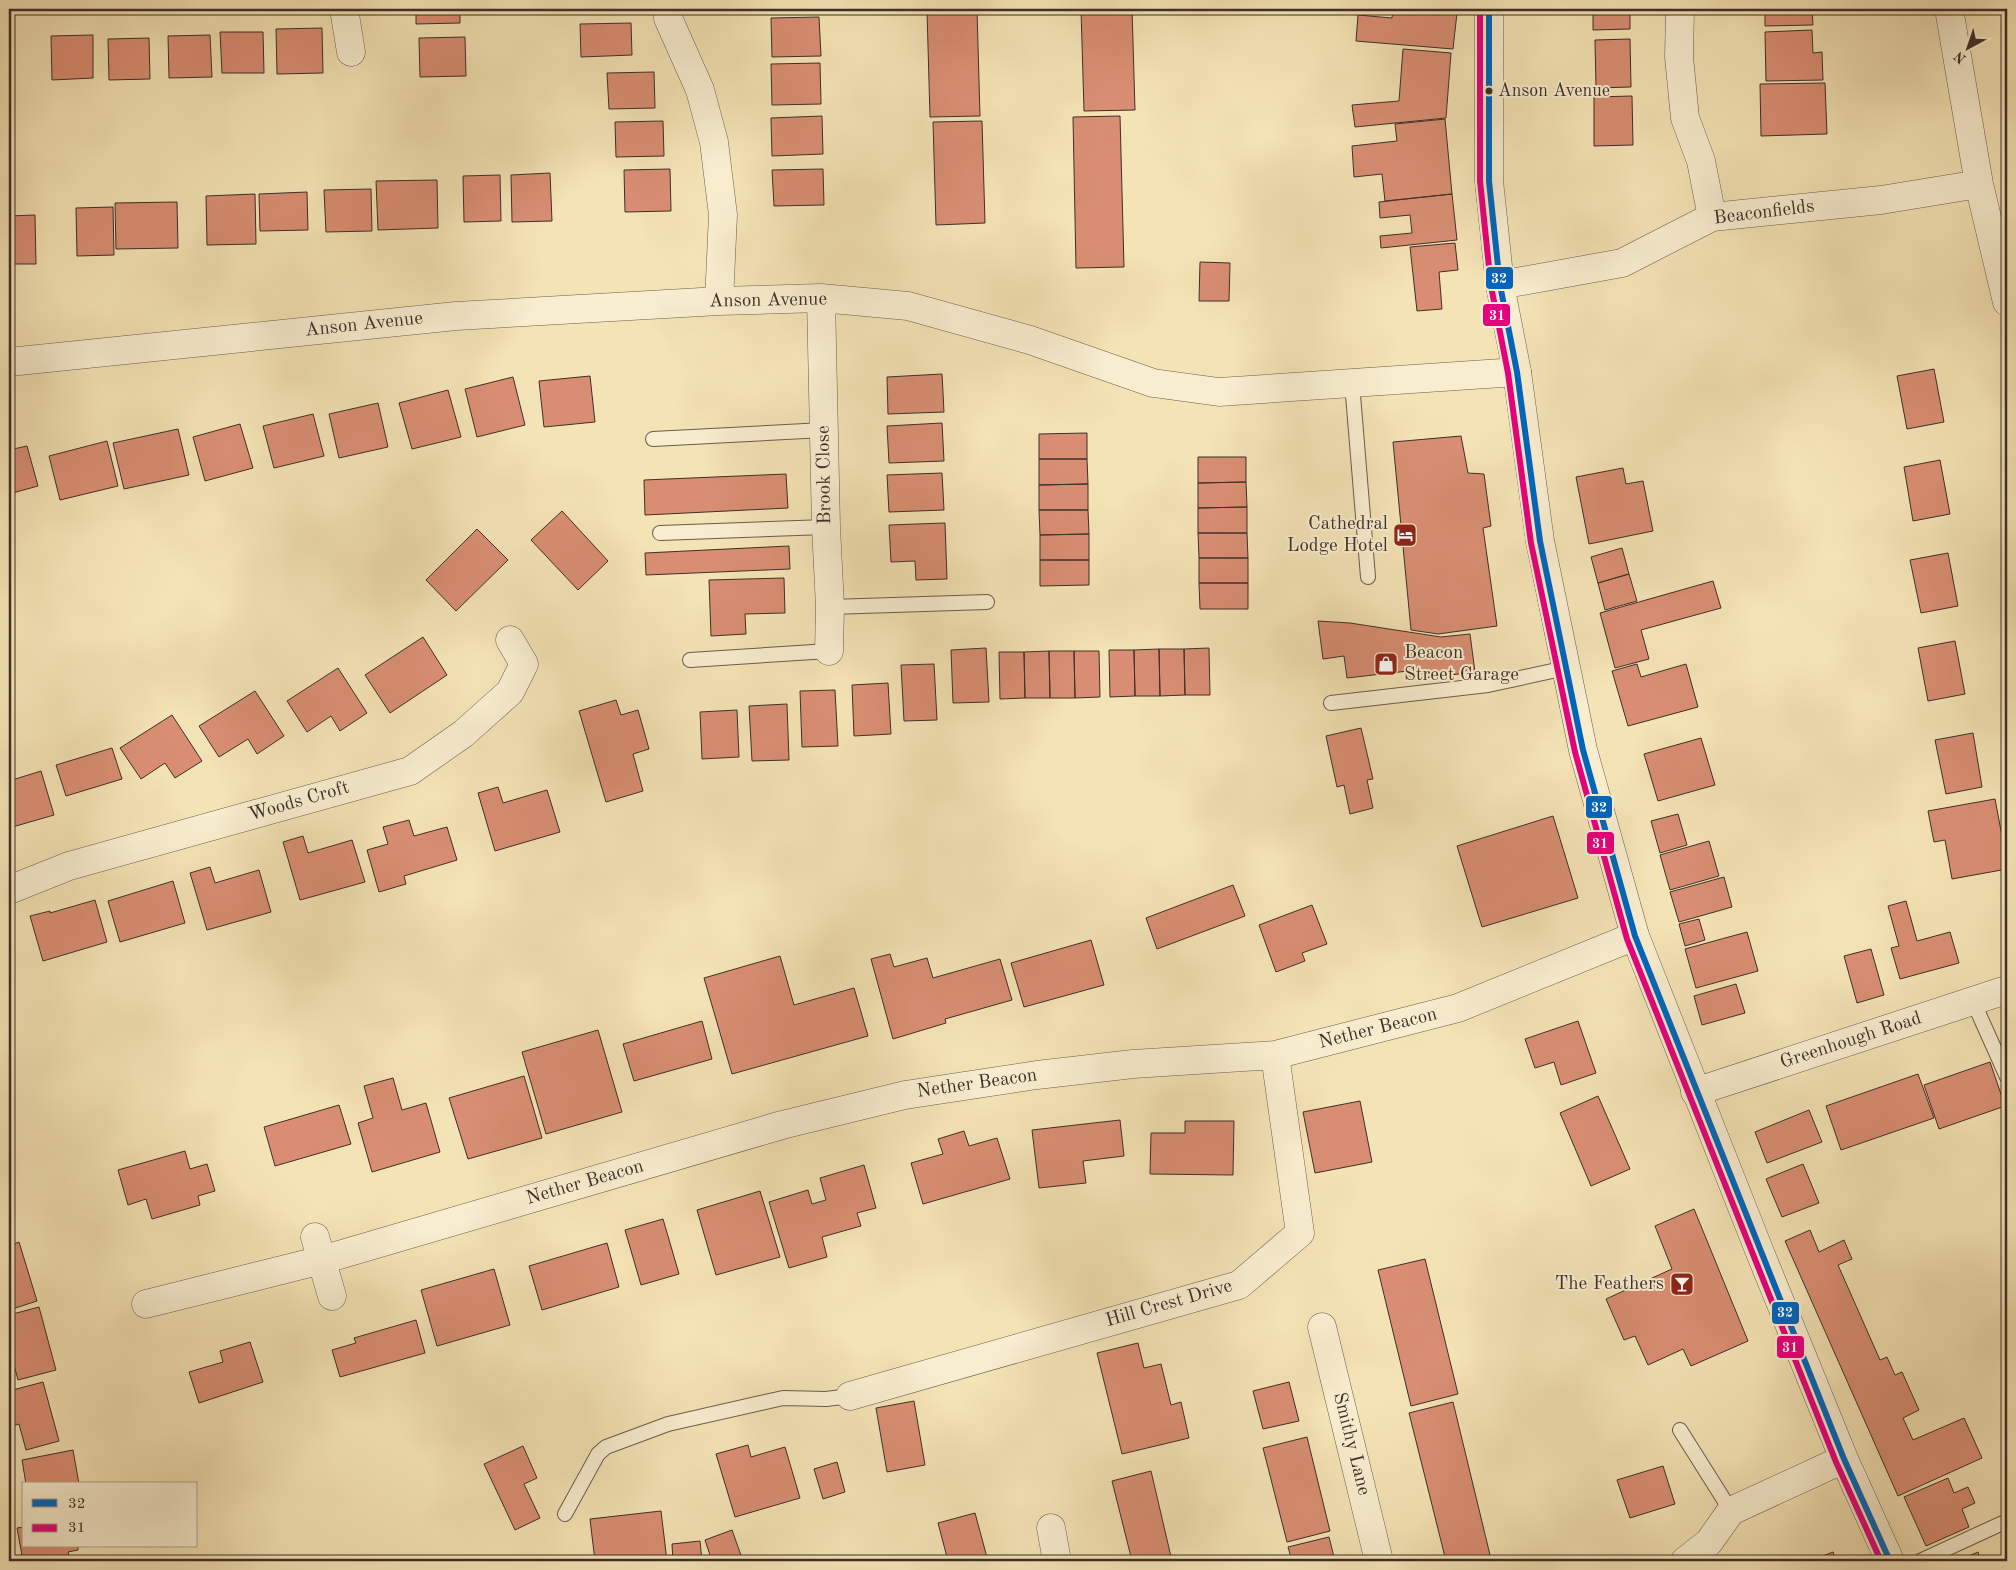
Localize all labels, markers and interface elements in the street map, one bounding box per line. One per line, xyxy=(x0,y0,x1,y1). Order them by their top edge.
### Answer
north arrow xyxy=(1944,22,1994,72)
text: N xyxy=(1951,48,1969,66)
place label: Anson Avenue xyxy=(1498,82,1610,100)
marker: Anson Avenue xyxy=(1484,86,1494,96)
street label: Beaconfields xyxy=(1713,197,1815,229)
line badge: 32 xyxy=(1485,266,1514,290)
text: 32 xyxy=(1491,272,1507,286)
street label: Anson Avenue xyxy=(709,290,827,312)
line badge: 31 xyxy=(1482,303,1511,327)
street label: Anson Avenue xyxy=(304,309,424,341)
text: 31 xyxy=(1489,309,1505,323)
street label: Brook Close xyxy=(815,425,835,525)
place label: Cathedral Lodge Hotel xyxy=(1287,515,1388,556)
hotel icon: Cathedral Lodge Hotel xyxy=(1392,522,1418,548)
place label: Beacon Street Garage xyxy=(1404,644,1519,685)
shop icon: Beacon Street Garage xyxy=(1373,651,1399,677)
street label: Woods Croft xyxy=(247,779,351,825)
line badge: 32 xyxy=(1585,795,1613,819)
text: 32 xyxy=(1591,801,1607,815)
line badge: 31 xyxy=(1586,831,1615,855)
text: 31 xyxy=(1592,837,1608,851)
street label: Nether Beacon xyxy=(1317,1005,1439,1053)
street label: Greenhough Road xyxy=(1778,1009,1924,1073)
street label: Nether Beacon xyxy=(916,1066,1038,1102)
street label: Nether Beacon xyxy=(524,1157,646,1209)
bar icon: The Feathers xyxy=(1669,1271,1695,1297)
place label: The Feathers xyxy=(1555,1275,1664,1294)
street label: Hill Crest Drive xyxy=(1104,1277,1234,1331)
line badge: 32 xyxy=(1771,1301,1800,1325)
text: 32 xyxy=(1777,1306,1793,1320)
line badge: 31 xyxy=(1776,1335,1805,1359)
text: 31 xyxy=(1782,1341,1798,1355)
street label: Smithy Lane xyxy=(1329,1391,1373,1497)
legend xyxy=(22,1482,198,1548)
text: 32 xyxy=(68,1497,85,1512)
text: 31 xyxy=(68,1521,85,1536)

